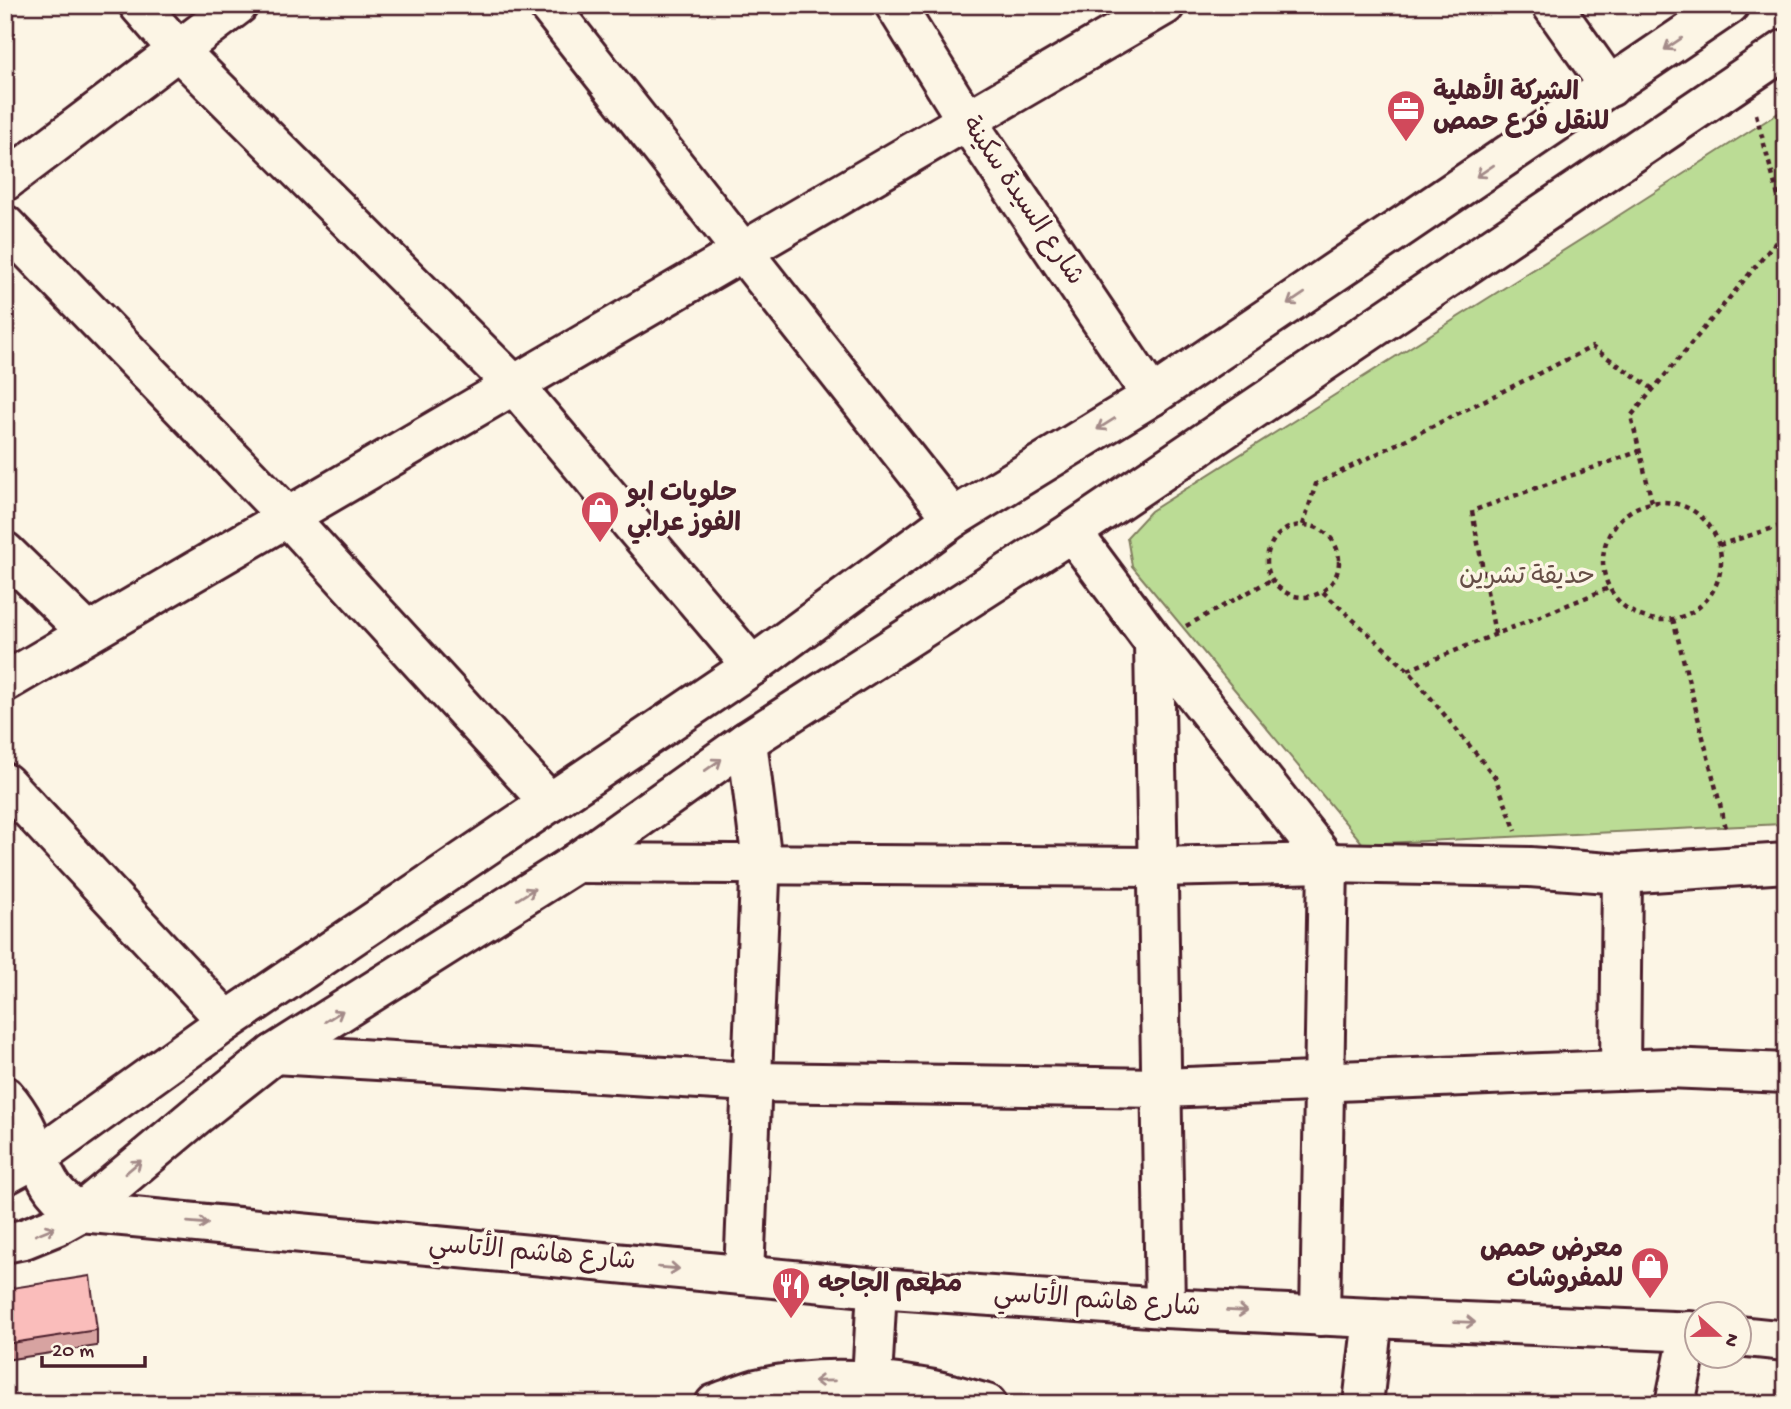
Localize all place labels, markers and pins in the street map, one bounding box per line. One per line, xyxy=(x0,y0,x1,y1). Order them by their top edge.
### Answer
place label: الشركة الأهلية للنقل فرع حمص xyxy=(1433,72,1609,140)
office icon: الشركة الأهلية للنقل فرع حمص xyxy=(1385,88,1427,143)
place label: حلويات ابو الفوز عرابي xyxy=(625,480,741,545)
shop icon: حلويات ابو الفوز عرابي xyxy=(579,489,621,544)
place label: معرض حمص للمفروشات xyxy=(1480,1236,1623,1297)
shop icon: معرض حمص للمفروشات xyxy=(1629,1245,1671,1300)
restaurant icon: مطعم الجاجه xyxy=(770,1265,812,1320)
place label: مطعم الجاجه xyxy=(818,1271,963,1302)

